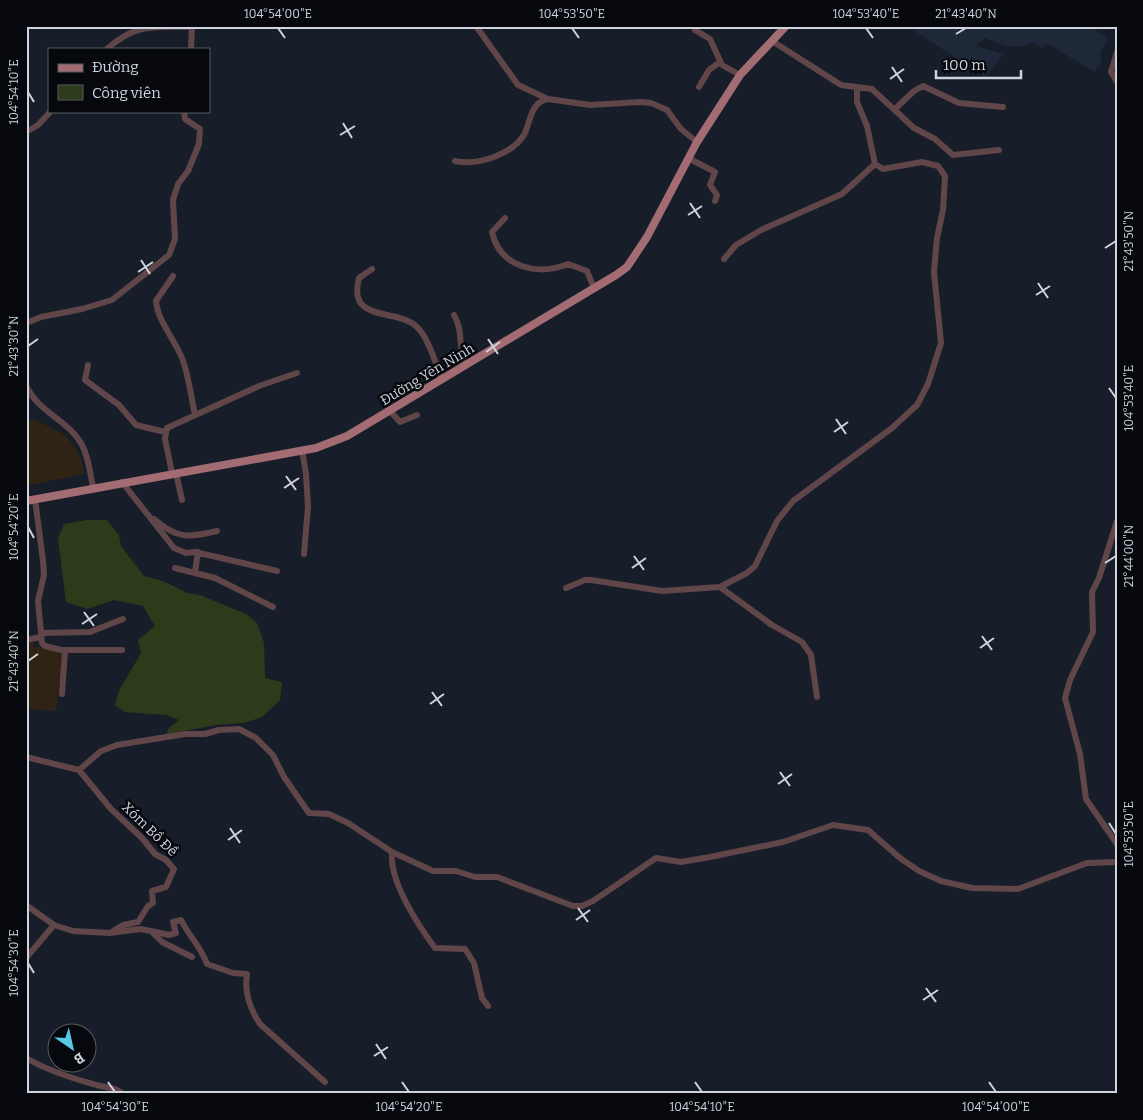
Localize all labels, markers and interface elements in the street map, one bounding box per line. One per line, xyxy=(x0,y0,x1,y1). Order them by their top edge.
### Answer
text: 104°54'00"E xyxy=(244,7,312,21)
text: 104°53'50"E xyxy=(539,7,605,21)
text: 104°53'40"E xyxy=(833,7,899,21)
text: 21°43'40"N xyxy=(935,7,997,21)
legend xyxy=(48,48,210,112)
scale bar xyxy=(936,48,1020,80)
text: 100 m xyxy=(943,56,986,74)
text: Đường xyxy=(92,58,139,76)
text: 104°54'10"E xyxy=(7,59,21,125)
text: Công viên xyxy=(92,84,161,102)
text: 21°43'50"N xyxy=(1122,210,1136,271)
text: 21°43'30"N xyxy=(7,315,21,377)
street label: Đường Yên Ninh xyxy=(377,340,477,409)
text: 104°53'40"E xyxy=(1122,365,1136,431)
text: 104°54'20"E xyxy=(7,494,21,560)
text: 21°44'00"N xyxy=(1122,524,1136,587)
text: 21°43'40"N xyxy=(7,630,21,692)
street label: Xóm Bồ Đề xyxy=(118,798,182,860)
text: 104°53'50"E xyxy=(1122,801,1136,867)
text: 104°54'30"E xyxy=(7,929,21,997)
north arrow xyxy=(48,1022,98,1072)
text: B xyxy=(70,1049,87,1068)
text: 104°54'30"E xyxy=(81,1100,149,1114)
text: 104°54'20"E xyxy=(376,1100,442,1114)
text: 104°54'10"E xyxy=(669,1100,735,1114)
text: 104°54'00"E xyxy=(962,1100,1030,1114)

